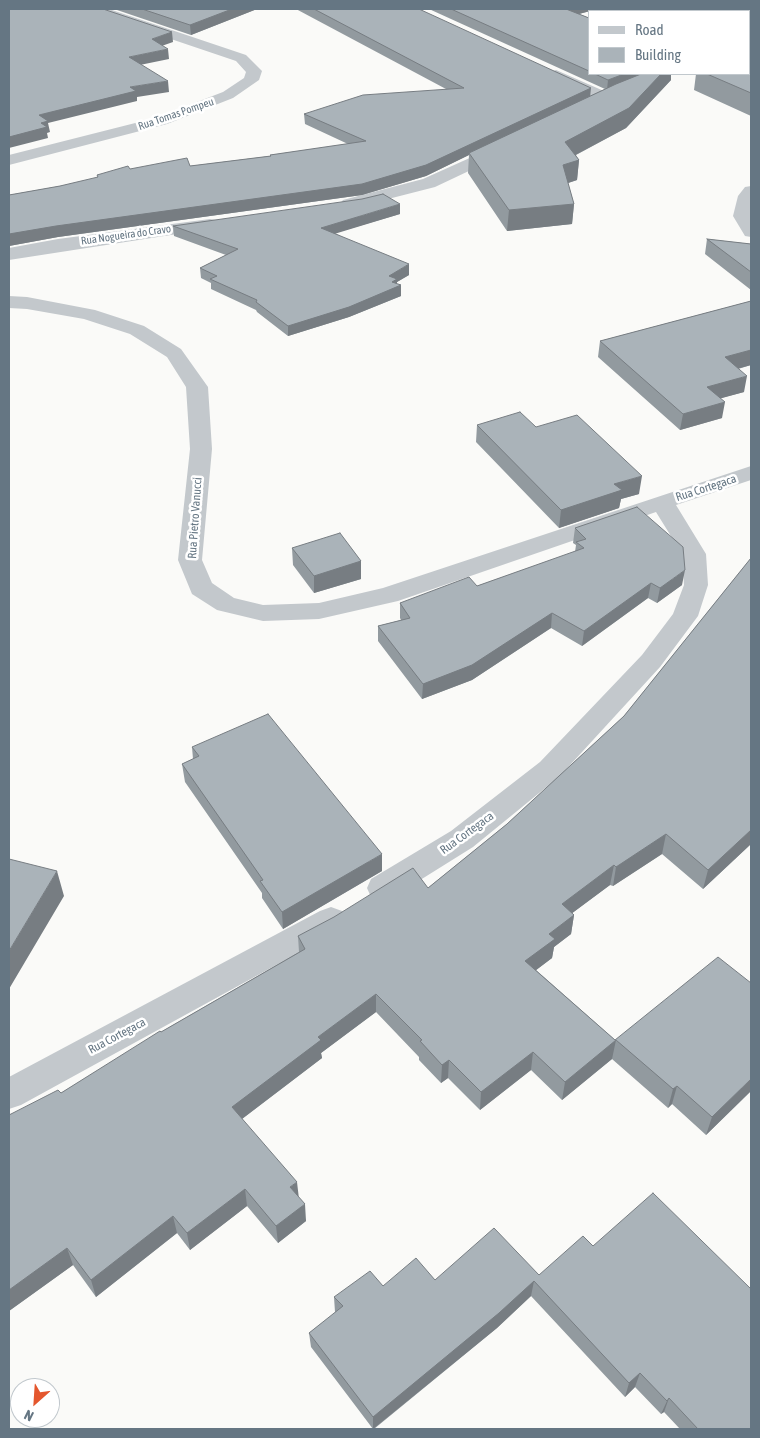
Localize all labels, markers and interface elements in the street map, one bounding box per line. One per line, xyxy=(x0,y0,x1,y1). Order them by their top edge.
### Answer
legend xyxy=(588,10,750,75)
text: Road xyxy=(635,21,664,38)
text: Building xyxy=(635,46,681,63)
street label: Rua Tomas Pompeu xyxy=(136,95,216,133)
street label: Rua Nogueira do Cravo xyxy=(80,222,172,248)
street label: Rua Cortegaca xyxy=(674,471,738,505)
street label: Rua Pietro Vanucci xyxy=(185,477,205,559)
street label: Rua Cortegaca xyxy=(437,809,497,857)
street label: Rua Cortegaca xyxy=(86,1015,148,1057)
north arrow xyxy=(10,1378,60,1428)
text: N xyxy=(22,1407,36,1425)

